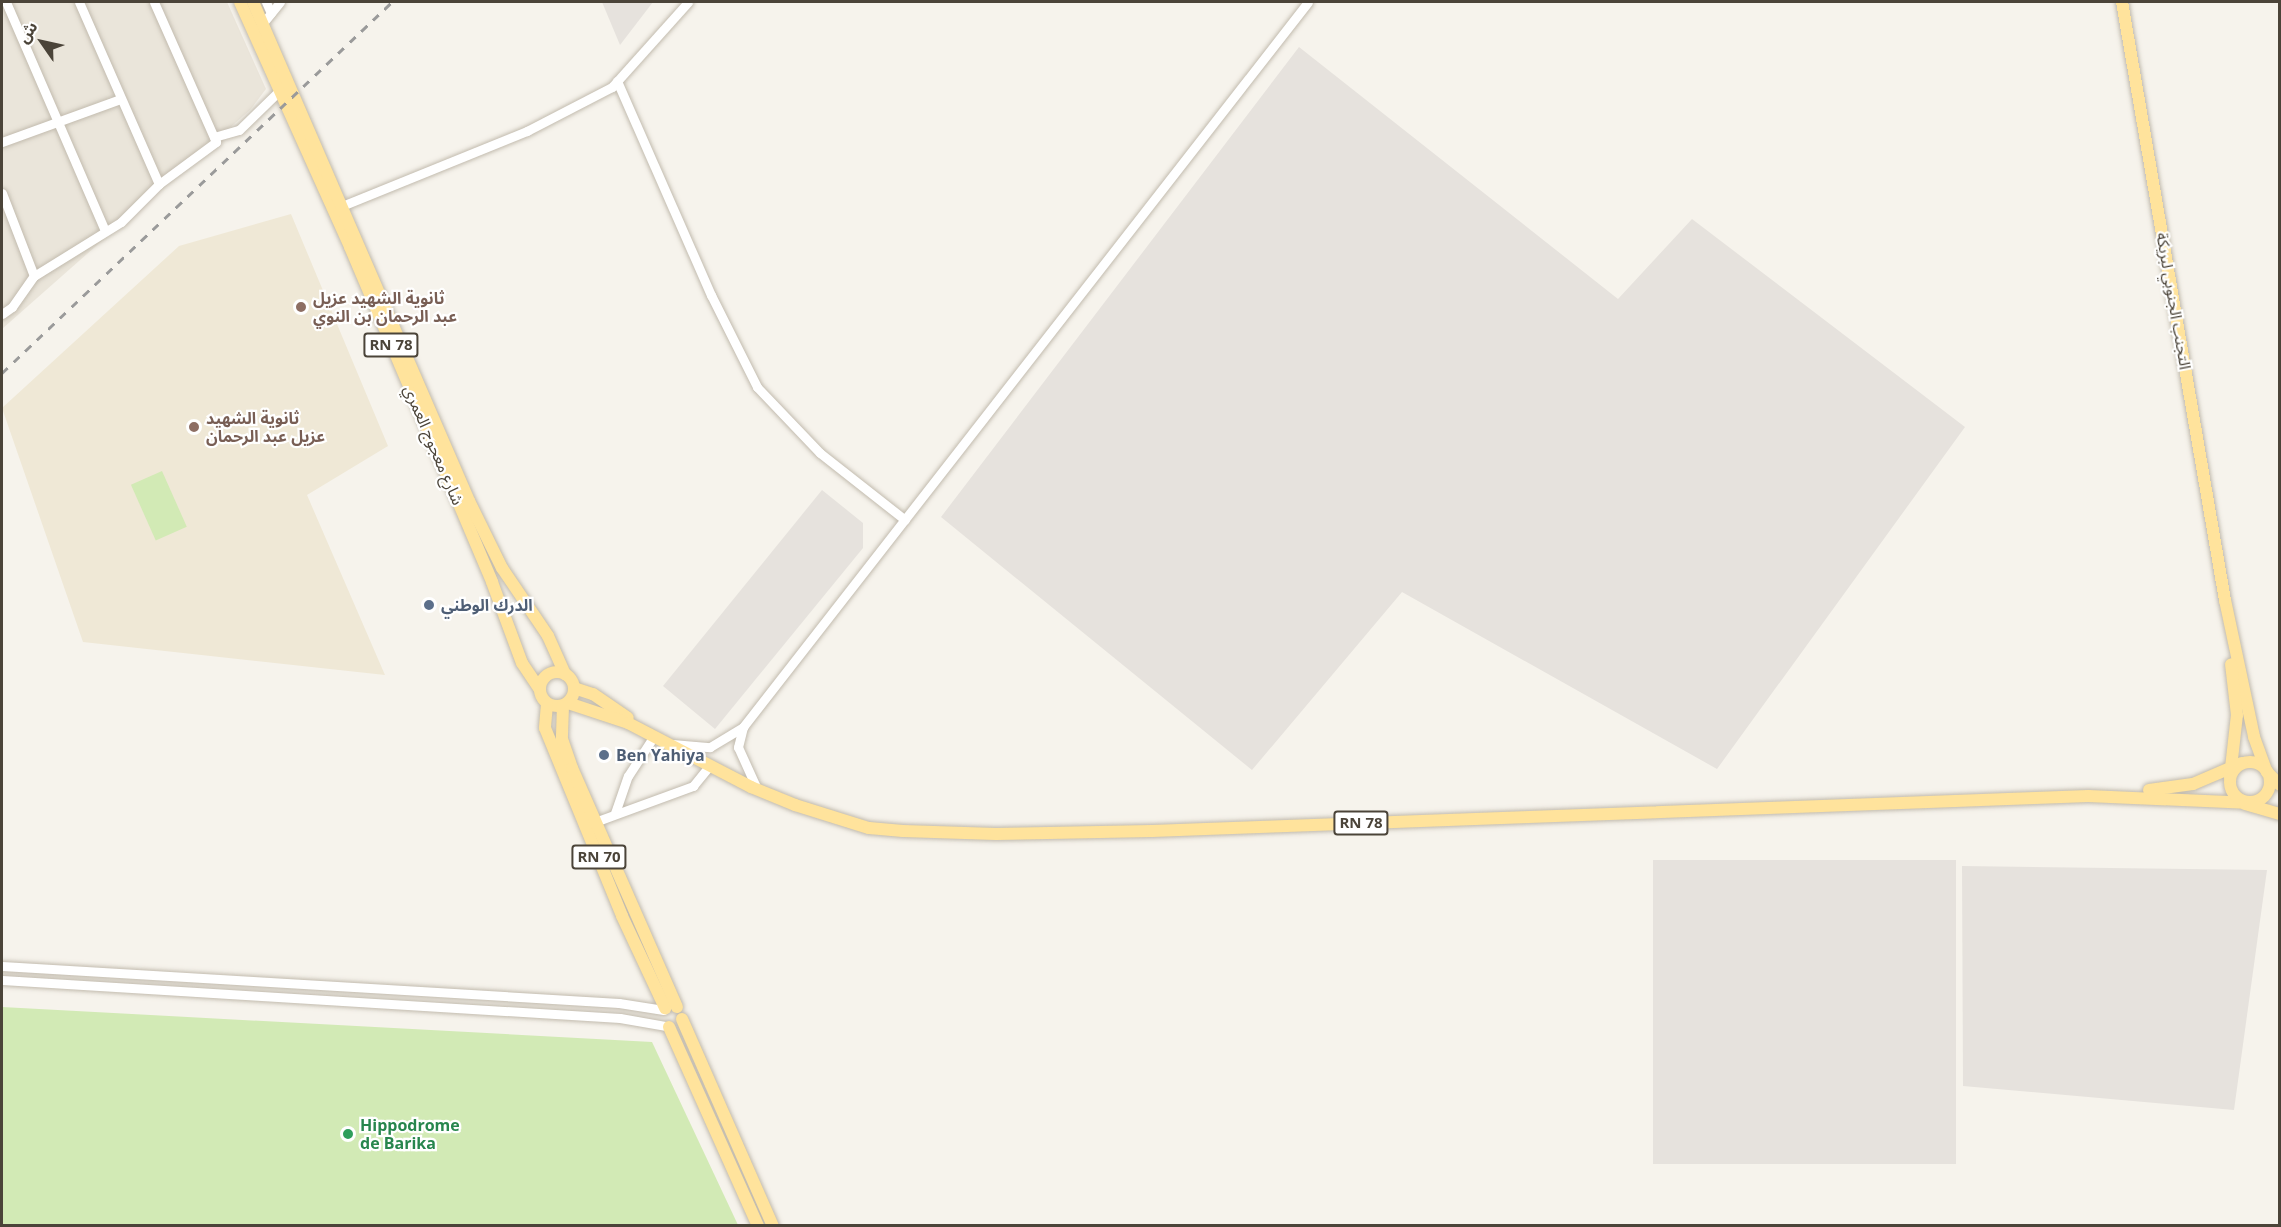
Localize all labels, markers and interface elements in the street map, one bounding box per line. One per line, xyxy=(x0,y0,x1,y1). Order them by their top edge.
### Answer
north arrow xyxy=(12,12,72,72)
text: ش xyxy=(12,17,42,47)
street label: التجنب الجنوبي لبريكة xyxy=(2152,231,2196,371)
place label: ثانوية الشهيد عزيل عبد الرحمان بن النوي xyxy=(313,288,457,326)
marker: ثانوية الشهيد عزيل عبد الرحمان بن النوي xyxy=(294,300,308,314)
road number: RN 78 xyxy=(362,333,420,357)
street label: شارع معجوج العمري xyxy=(400,382,468,508)
place label: ثانوية الشهيد عزيل عبد الرحمان xyxy=(206,408,325,446)
marker: ثانوية الشهيد عزيل عبد الرحمان xyxy=(187,420,201,434)
place label: الدرك الوطني xyxy=(441,595,533,615)
marker: الدرك الوطني xyxy=(422,598,436,612)
place label: Ben Yahiya xyxy=(616,745,705,765)
marker: Ben Yahiya xyxy=(597,748,611,762)
road number: RN 78 xyxy=(1332,811,1390,835)
road number: RN 70 xyxy=(570,845,628,869)
place label: Hippodrome de Barika xyxy=(360,1115,460,1153)
marker: Hippodrome de Barika xyxy=(341,1127,355,1141)

